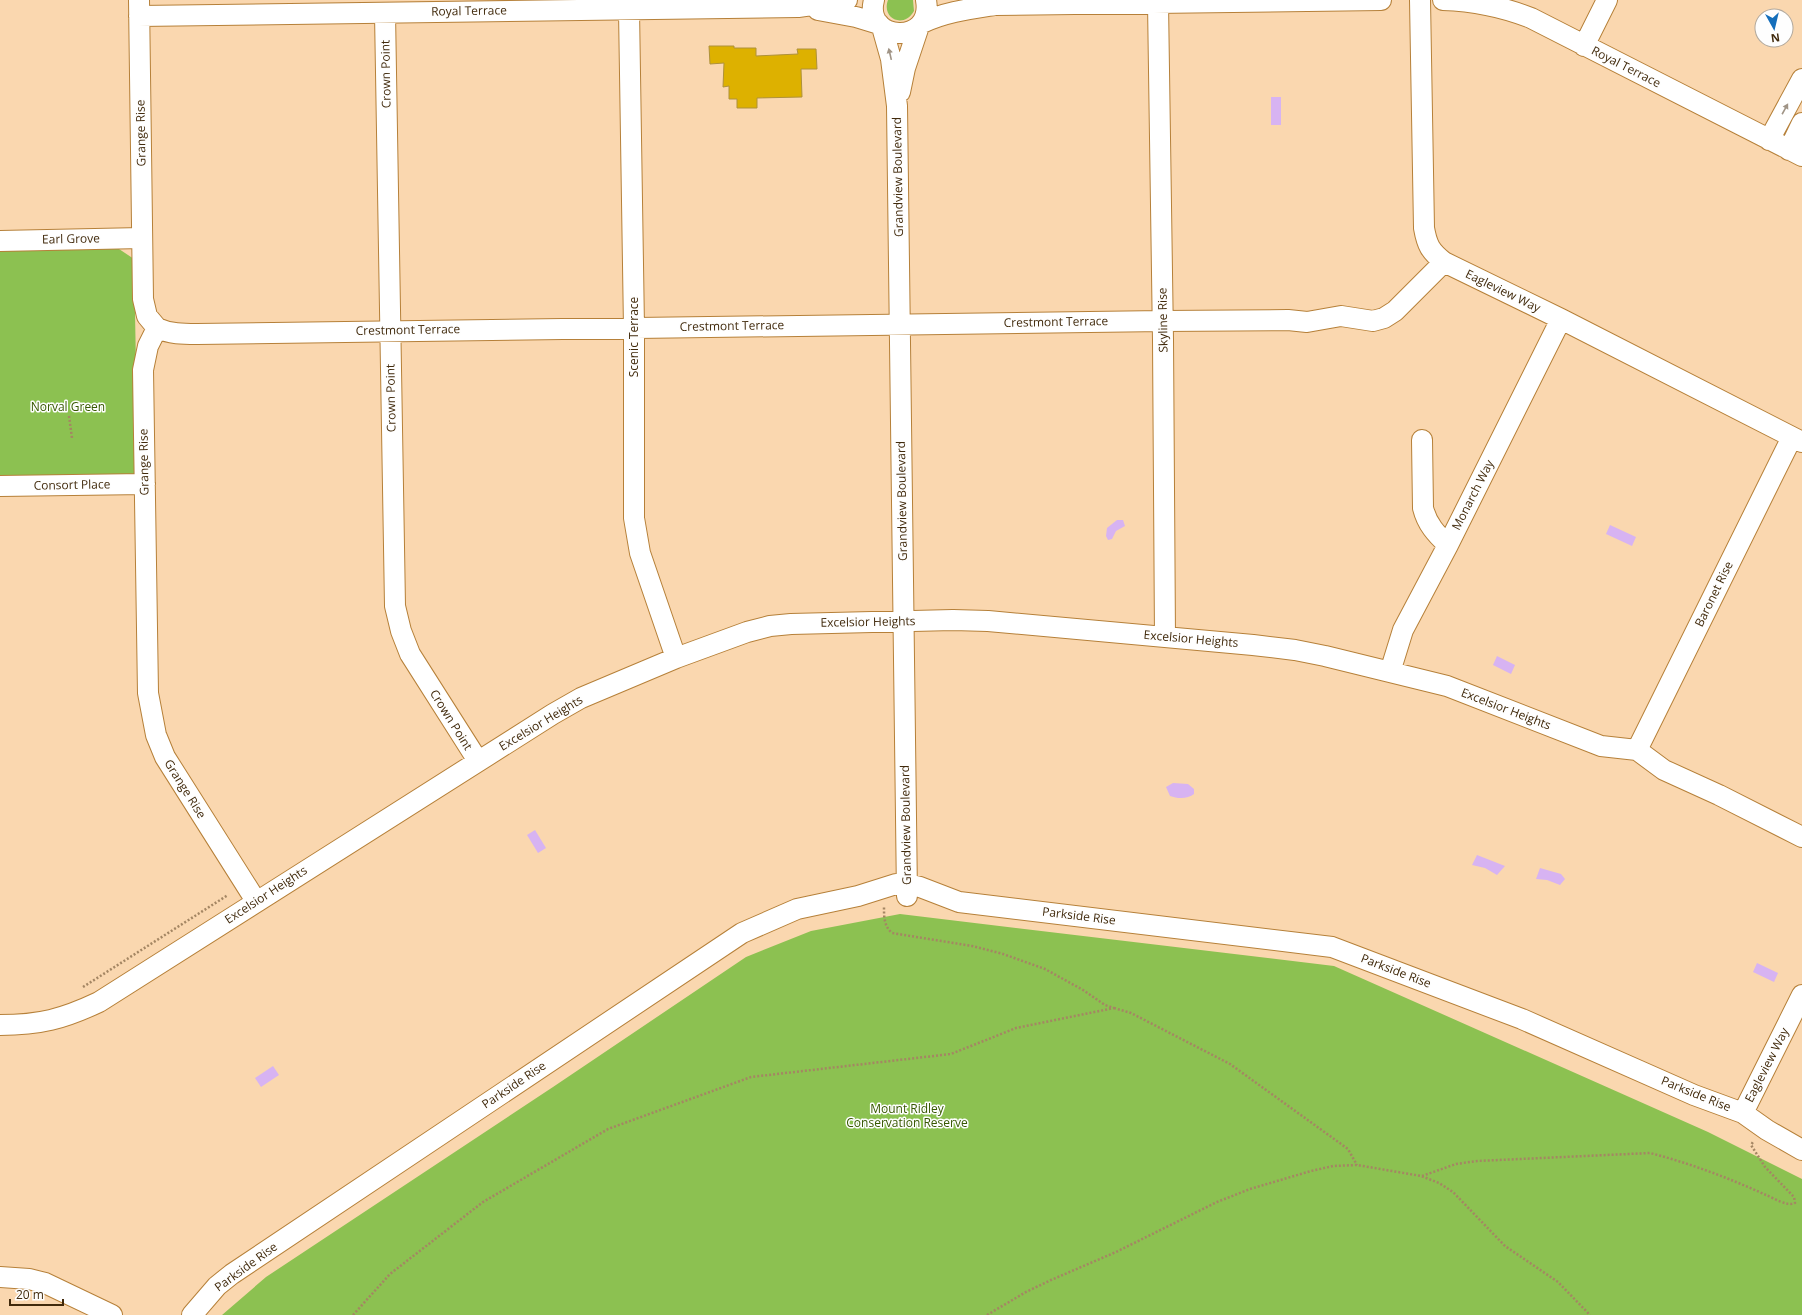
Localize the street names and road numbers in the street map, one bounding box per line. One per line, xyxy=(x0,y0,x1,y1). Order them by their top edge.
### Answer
street label: Royal Terrace xyxy=(431,1,507,20)
street label: Crown Point xyxy=(376,40,395,108)
street label: Royal Terrace xyxy=(1589,42,1664,91)
street label: Grange Rise xyxy=(131,99,150,167)
street label: Grandview Boulevard xyxy=(888,117,907,237)
street label: Earl Grove xyxy=(42,229,100,248)
street label: Eagleview Way xyxy=(1463,265,1544,316)
street label: Skyline Rise xyxy=(1153,287,1172,353)
street label: Scenic Terrace xyxy=(625,296,642,377)
street label: Crestmont Terrace xyxy=(1004,312,1109,331)
street label: Crestmont Terrace xyxy=(680,316,785,335)
street label: Crestmont Terrace xyxy=(356,320,461,339)
street label: Crown Point xyxy=(381,364,400,432)
street label: Grange Rise xyxy=(134,428,153,496)
street label: Grandview Boulevard xyxy=(892,441,911,561)
street label: Monarch Way xyxy=(1448,456,1498,533)
street label: Consort Place xyxy=(33,475,111,494)
street label: Baronet Rise xyxy=(1690,558,1737,629)
street label: Excelsior Heights xyxy=(820,612,916,631)
street label: Excelsior Heights xyxy=(1143,626,1239,651)
street label: Excelsior Heights xyxy=(1459,684,1554,734)
street label: Crown Point xyxy=(426,686,477,753)
street label: Excelsior Heights xyxy=(496,691,586,754)
street label: Grange Rise xyxy=(160,756,211,822)
street label: Grandview Boulevard xyxy=(896,765,915,885)
street label: Excelsior Heights xyxy=(221,861,310,928)
street label: Parkside Rise xyxy=(1041,903,1117,928)
street label: Parkside Rise xyxy=(1359,949,1434,992)
street label: Eagleview Way xyxy=(1740,1024,1793,1105)
street label: Parkside Rise xyxy=(478,1057,549,1112)
street label: Parkside Rise xyxy=(1659,1072,1734,1115)
street label: Parkside Rise xyxy=(211,1238,281,1295)

